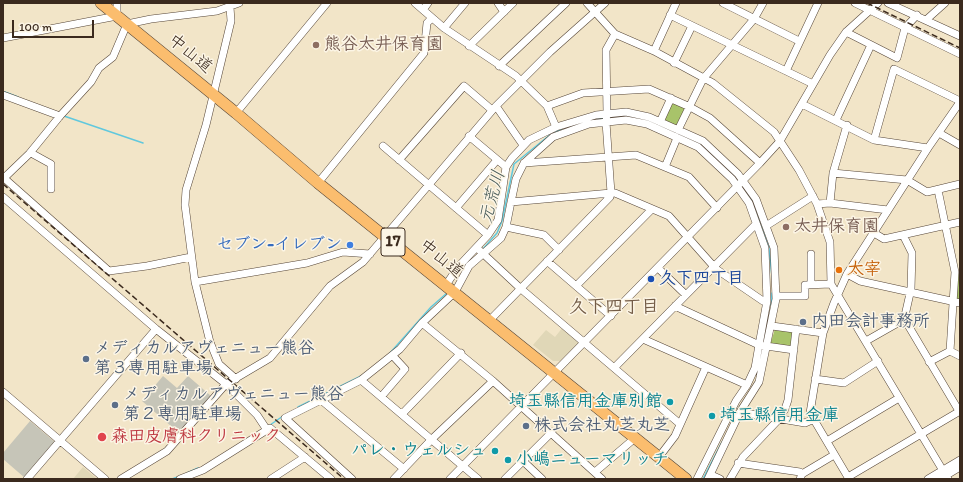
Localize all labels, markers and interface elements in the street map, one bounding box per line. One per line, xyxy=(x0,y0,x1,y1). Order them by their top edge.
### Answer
scale bar xyxy=(14,12,96,38)
text: 100 m xyxy=(19,20,52,34)
street label: 中山道 xyxy=(164,30,216,78)
place label: 熊谷太井保育園 xyxy=(324,35,443,55)
marker: 熊谷太井保育園 xyxy=(311,40,321,50)
water label: 元荒川 xyxy=(476,168,510,226)
place label: 太井保育園 xyxy=(794,217,879,237)
marker: 太井保育園 xyxy=(781,222,791,232)
road number: 17 xyxy=(381,228,405,256)
place label: セブン-イレブン xyxy=(216,235,342,255)
street label: 中山道 xyxy=(415,235,467,283)
marker: セブン-イレブン xyxy=(345,240,355,250)
place label: 太宰 xyxy=(847,260,881,280)
marker: 太宰 xyxy=(834,265,844,275)
place label: 久下四丁目 xyxy=(659,269,744,289)
marker: 久下四丁目 xyxy=(646,274,656,284)
district label: 久下四丁目 xyxy=(569,296,659,318)
place label: 内田会計事務所 xyxy=(811,312,930,332)
marker: 内田会計事務所 xyxy=(798,317,808,327)
place label: メディカルアヴェニュー熊谷 第３専用駐車場 xyxy=(94,339,315,379)
marker: メディカルアヴェニュー熊谷 第３専用駐車場 xyxy=(81,354,91,364)
place label: メディカルアヴェニュー熊谷 第２専用駐車場 xyxy=(123,385,344,425)
place label: 埼玉縣信用金庫別館 xyxy=(509,392,662,412)
marker: 埼玉縣信用金庫別館 xyxy=(665,397,675,407)
marker: メディカルアヴェニュー熊谷 第２専用駐車場 xyxy=(110,400,120,410)
place label: 埼玉縣信用金庫 xyxy=(720,406,839,426)
marker: 埼玉縣信用金庫 xyxy=(707,411,717,421)
place label: 株式会社丸芝丸芝 xyxy=(534,416,670,436)
marker: 株式会社丸芝丸芝 xyxy=(521,421,531,431)
place label: 森田皮膚科クリニック xyxy=(111,427,281,447)
marker: 森田皮膚科クリニック xyxy=(96,431,108,443)
place label: パレ・ウェルシュ xyxy=(351,441,487,461)
marker: パレ・ウェルシュ xyxy=(490,446,500,456)
place label: 小嶋ニューマリッチ xyxy=(516,450,669,470)
marker: 小嶋ニューマリッチ xyxy=(503,455,513,465)

